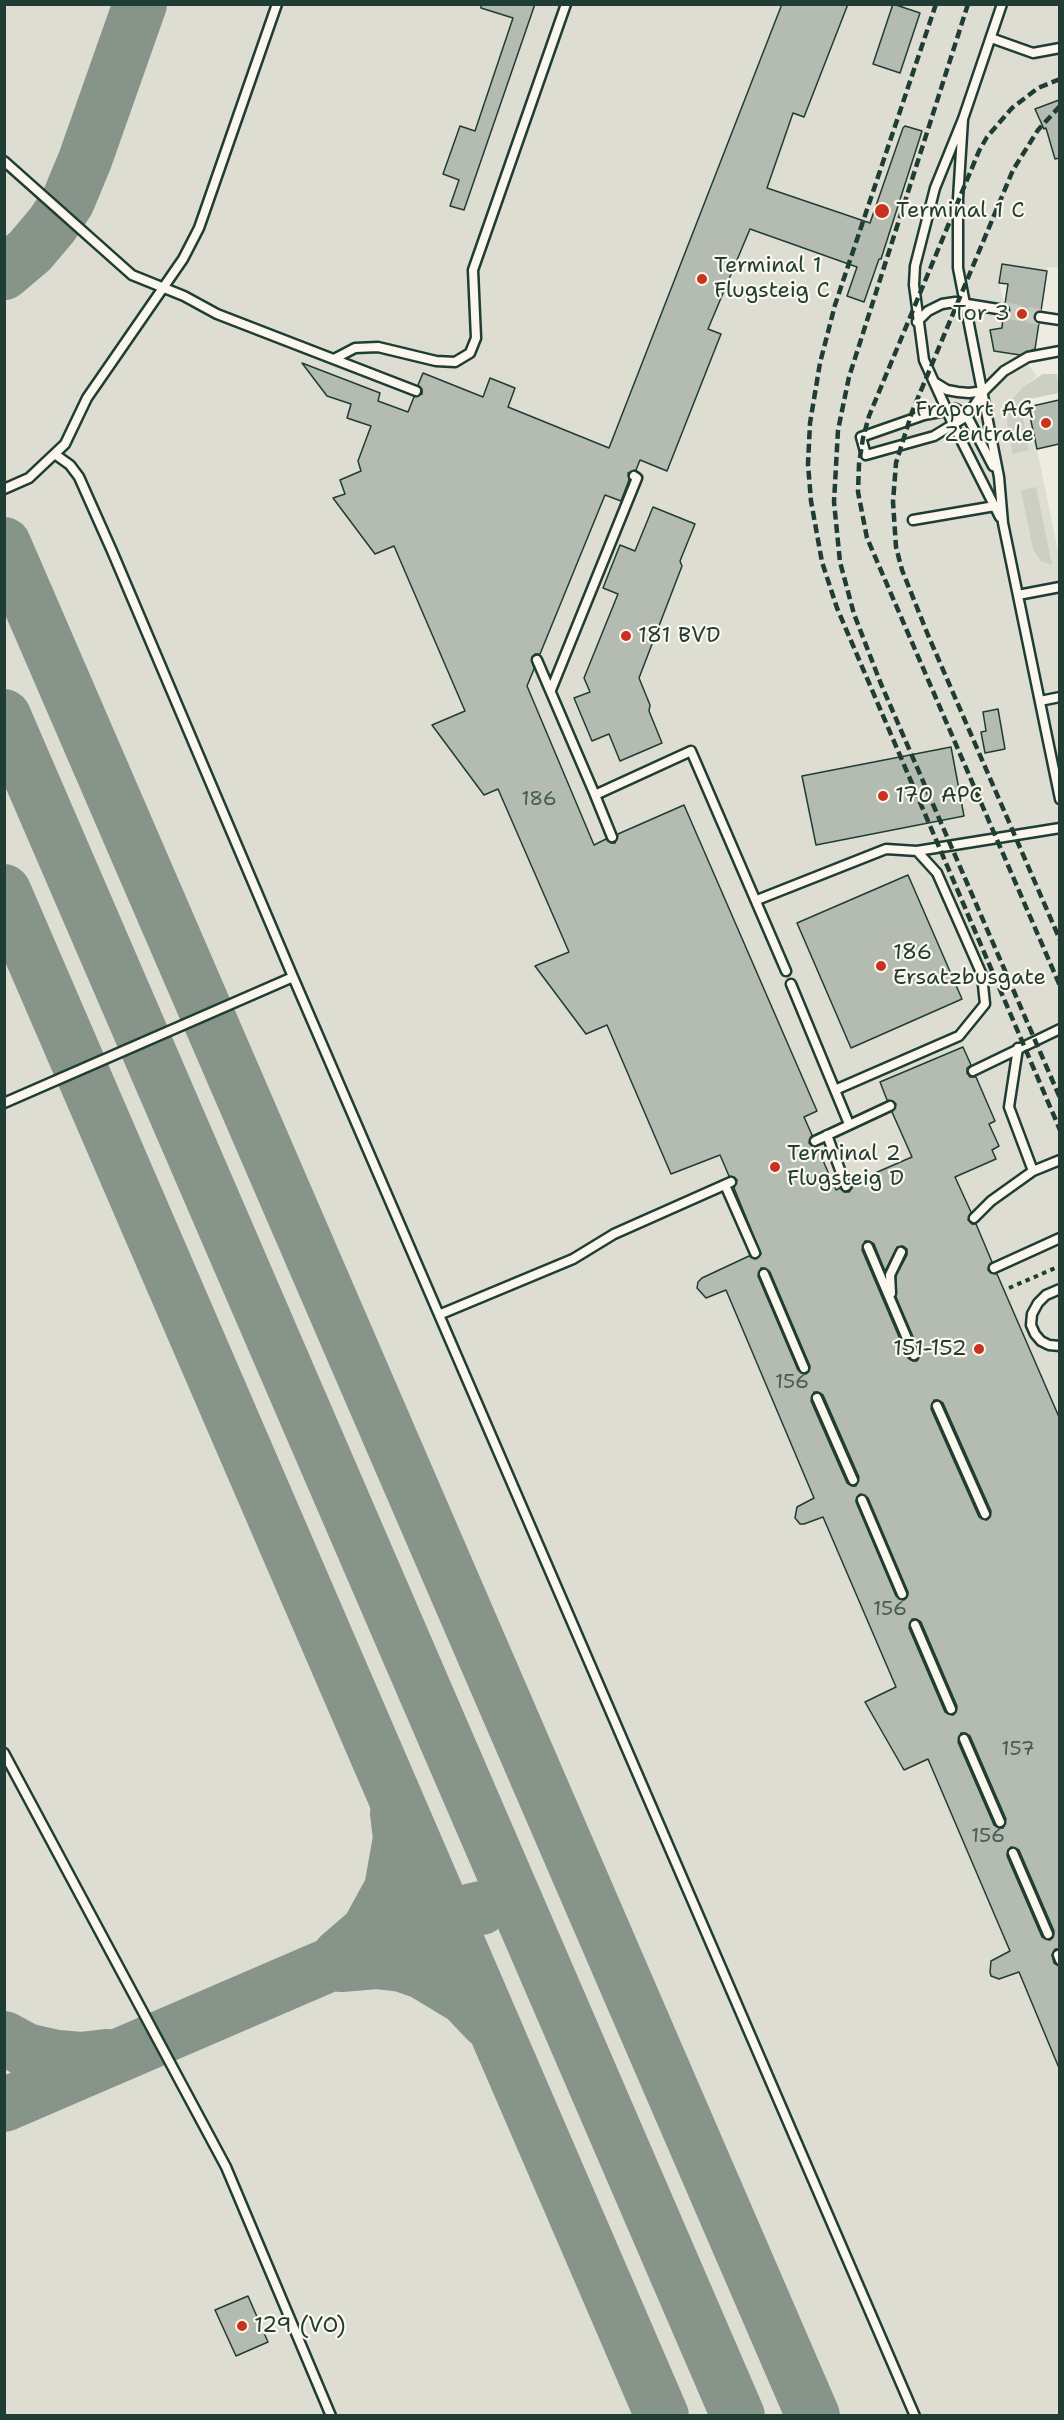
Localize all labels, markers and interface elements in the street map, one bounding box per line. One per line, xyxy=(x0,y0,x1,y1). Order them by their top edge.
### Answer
place label: Terminal 1 C xyxy=(896,198,1025,224)
marker: Terminal 1 C xyxy=(873,202,891,220)
place label: Terminal 1 Flugsteig C xyxy=(714,253,830,304)
marker: Terminal 1 Flugsteig C xyxy=(695,272,709,286)
place label: Tor 3 xyxy=(953,301,1010,327)
marker: Tor 3 xyxy=(1015,307,1029,321)
place label: Fraport AG Zentrale xyxy=(915,397,1034,448)
marker: Fraport AG Zentrale xyxy=(1039,416,1053,430)
place label: 181 BVD xyxy=(638,623,720,649)
marker: 181 BVD xyxy=(619,629,633,643)
place label: 170 APC xyxy=(895,783,983,809)
house number: 186 xyxy=(521,788,557,812)
marker: 170 APC xyxy=(876,789,890,803)
place label: 186 Ersatzbusgate xyxy=(893,940,1046,992)
marker: 186 Ersatzbusgate xyxy=(874,959,888,973)
place label: Terminal 2 Flugsteig D xyxy=(787,1141,904,1192)
marker: Terminal 2 Flugsteig D xyxy=(768,1160,782,1174)
place label: 151-152 xyxy=(893,1336,967,1362)
marker: 151-152 xyxy=(972,1342,986,1356)
house number: 156 xyxy=(775,1371,809,1395)
house number: 156 xyxy=(873,1598,907,1622)
house number: 157 xyxy=(1001,1738,1035,1762)
house number: 156 xyxy=(971,1825,1005,1849)
place label: 129 (VO) xyxy=(254,2313,345,2339)
marker: 129 (VO) xyxy=(235,2319,249,2333)

